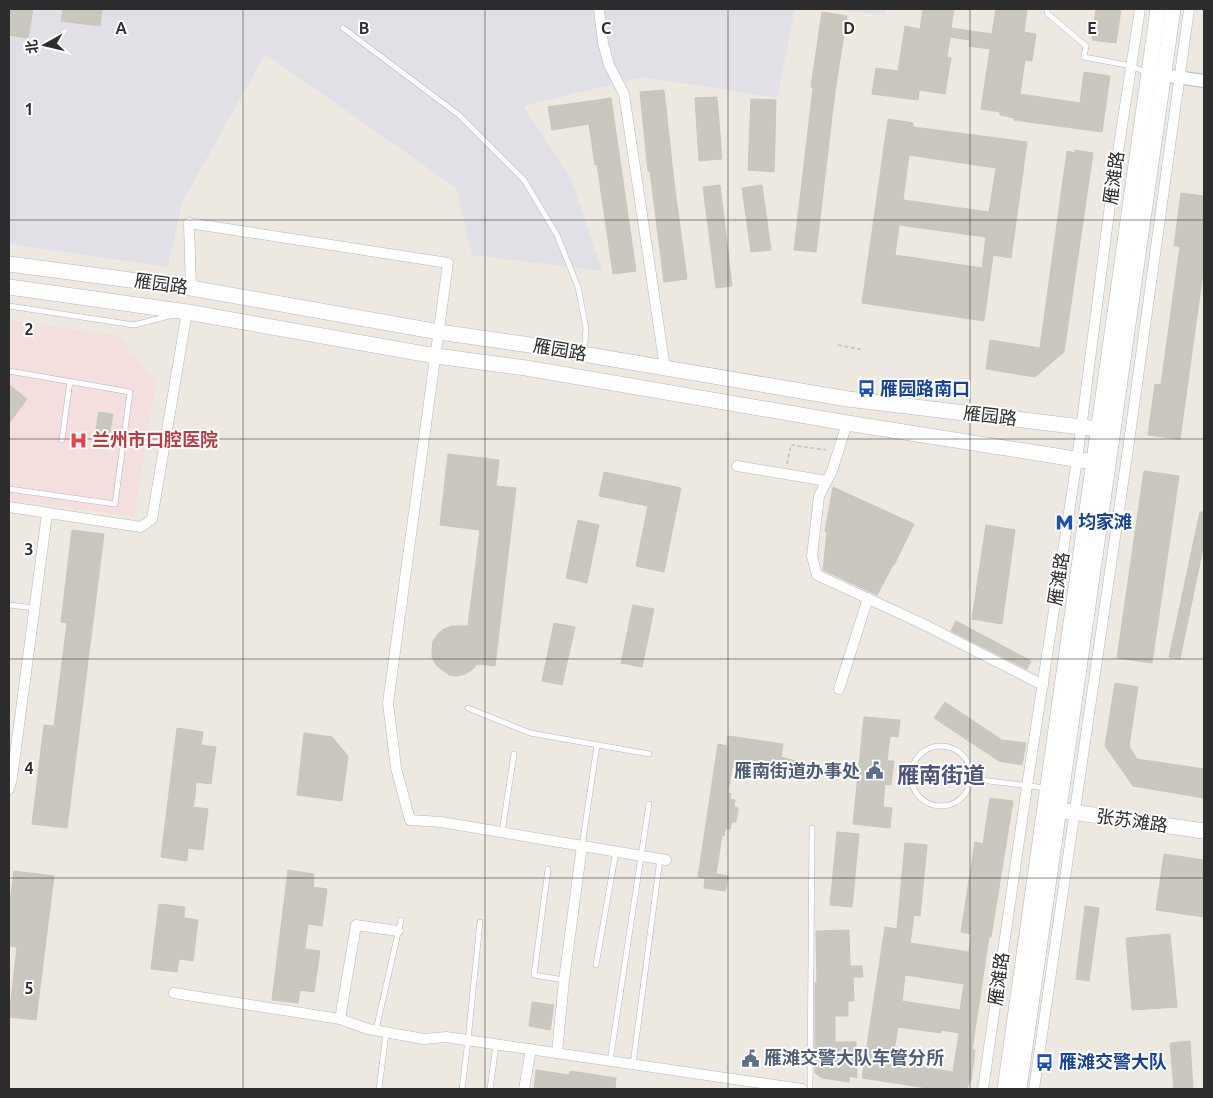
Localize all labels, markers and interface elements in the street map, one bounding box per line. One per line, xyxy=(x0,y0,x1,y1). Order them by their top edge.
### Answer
text: A xyxy=(115,19,127,37)
text: B xyxy=(359,19,369,37)
text: C xyxy=(601,19,611,37)
text: D xyxy=(843,19,855,37)
text: E xyxy=(1087,19,1097,37)
north arrow xyxy=(20,20,70,70)
text: 北 xyxy=(23,39,41,55)
text: 1 xyxy=(24,100,34,118)
street label: 雁滩路 xyxy=(1099,150,1127,206)
street label: 雁园路 xyxy=(133,269,189,297)
text: 2 xyxy=(24,320,34,338)
street label: 雁园路 xyxy=(532,334,588,364)
place label: 雁园路南口 xyxy=(880,378,970,398)
bus stop icon: 雁园路南口 xyxy=(856,379,876,399)
street label: 雁园路 xyxy=(962,402,1018,428)
place label: 兰州市口腔医院 xyxy=(92,429,218,449)
hospital icon: 兰州市口腔医院 xyxy=(68,430,88,450)
place label: 均家滩 xyxy=(1078,511,1132,531)
metro station icon: 均家滩 xyxy=(1054,512,1074,532)
text: 3 xyxy=(24,540,34,558)
street label: 雁滩路 xyxy=(1044,551,1072,607)
text: 4 xyxy=(24,759,34,777)
place label: 雁南街道办事处 xyxy=(734,760,860,780)
public building icon: 雁南街道办事处 xyxy=(864,761,884,781)
district label: 雁南街道 xyxy=(897,762,985,787)
street label: 张苏滩路 xyxy=(1095,805,1169,835)
street label: 雁滩路 xyxy=(984,951,1012,1007)
text: 5 xyxy=(24,979,34,997)
place label: 雁滩交警大队车管分所 xyxy=(764,1047,944,1067)
public building icon: 雁滩交警大队车管分所 xyxy=(740,1048,760,1068)
place label: 雁滩交警大队 xyxy=(1059,1051,1167,1071)
bus stop icon: 雁滩交警大队 xyxy=(1035,1052,1055,1072)

